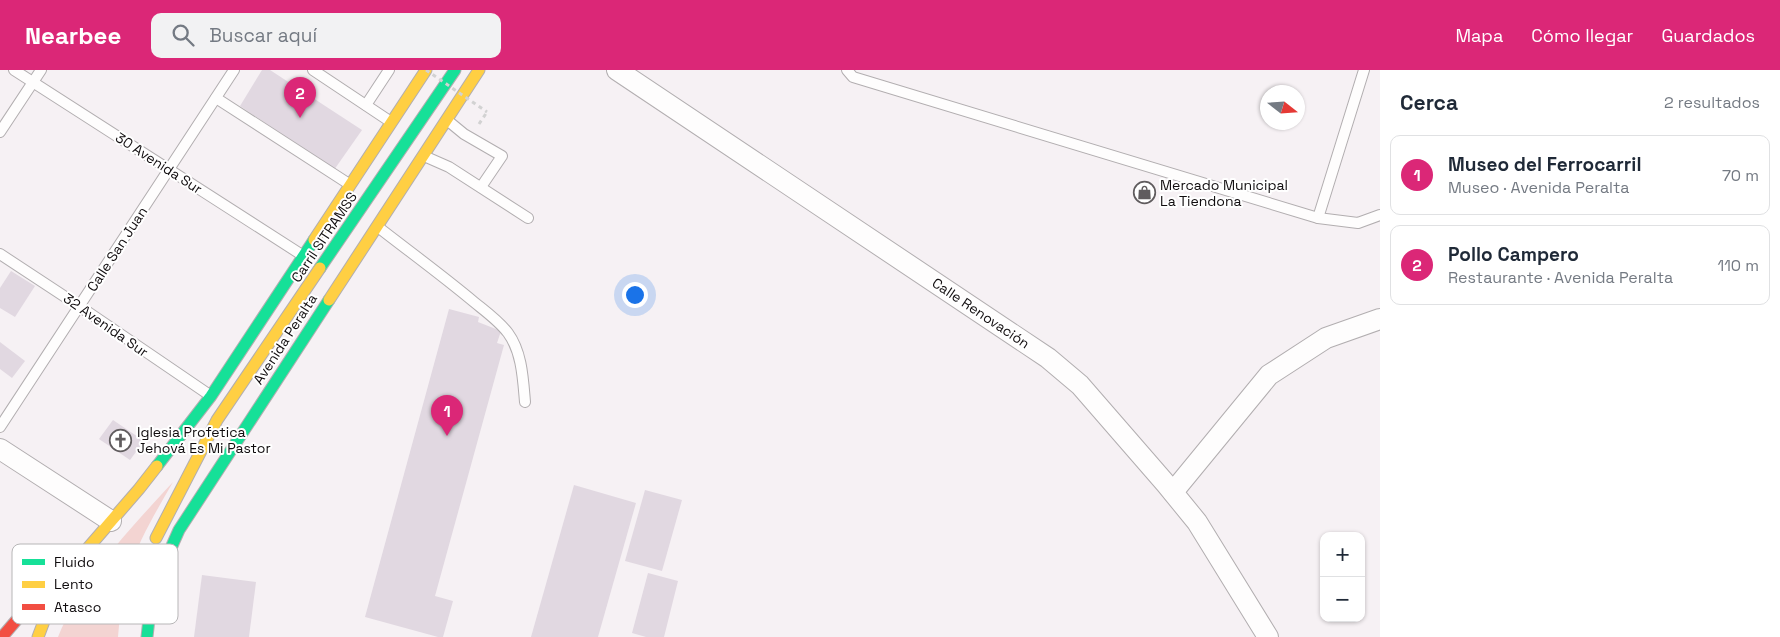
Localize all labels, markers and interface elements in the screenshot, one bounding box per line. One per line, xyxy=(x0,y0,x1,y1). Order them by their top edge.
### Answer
search box xyxy=(151,13,501,58)
text: Nearbee xyxy=(25,20,121,51)
icon: search xyxy=(169,21,197,49)
text: Buscar aquí xyxy=(209,23,317,48)
text: Mapa xyxy=(1455,24,1503,47)
text: Cómo llegar xyxy=(1531,24,1633,47)
text: Guardados xyxy=(1661,24,1755,47)
pin: 2 xyxy=(284,77,316,118)
north arrow xyxy=(1260,85,1305,130)
text: Cerca xyxy=(1400,89,1458,116)
text: 2 resultados xyxy=(1664,92,1760,113)
street label: 30 Avenida Sur xyxy=(112,128,206,198)
text: Museo del Ferrocarril xyxy=(1448,152,1641,177)
text: 1 xyxy=(1413,165,1421,186)
text: 70 m xyxy=(1722,165,1759,186)
place label: Mercado Municipal La Tiendona xyxy=(1160,176,1288,210)
text: Museo · Avenida Peralta xyxy=(1448,177,1630,198)
shop icon: Mercado Municipal La Tiendona xyxy=(1132,181,1156,205)
street label: Carril SITRAMSS xyxy=(287,188,361,286)
street label: Calle San Juan xyxy=(83,203,151,295)
text: Pollo Campero xyxy=(1448,242,1579,267)
text: 2 xyxy=(1412,255,1422,276)
text: 110 m xyxy=(1717,255,1759,276)
text: Restaurante · Avenida Peralta xyxy=(1448,267,1673,288)
street label: Calle Renovación xyxy=(929,274,1033,352)
your location xyxy=(622,282,648,308)
street label: 32 Avenida Sur xyxy=(60,289,152,361)
street label: Avenida Peralta xyxy=(249,290,321,388)
pin: 1 xyxy=(431,395,463,436)
place label: Iglesia Profetica Jehová Es Mi Pastor xyxy=(137,423,271,457)
church icon: Iglesia Profetica Jehová Es Mi Pastor xyxy=(109,428,133,452)
map controls xyxy=(1320,532,1365,622)
button: + xyxy=(1320,532,1365,577)
legend xyxy=(12,544,178,624)
text: Fluido xyxy=(54,553,95,571)
text: Lento xyxy=(54,575,93,593)
button: − xyxy=(1320,577,1365,622)
text: Atasco xyxy=(54,598,101,616)

